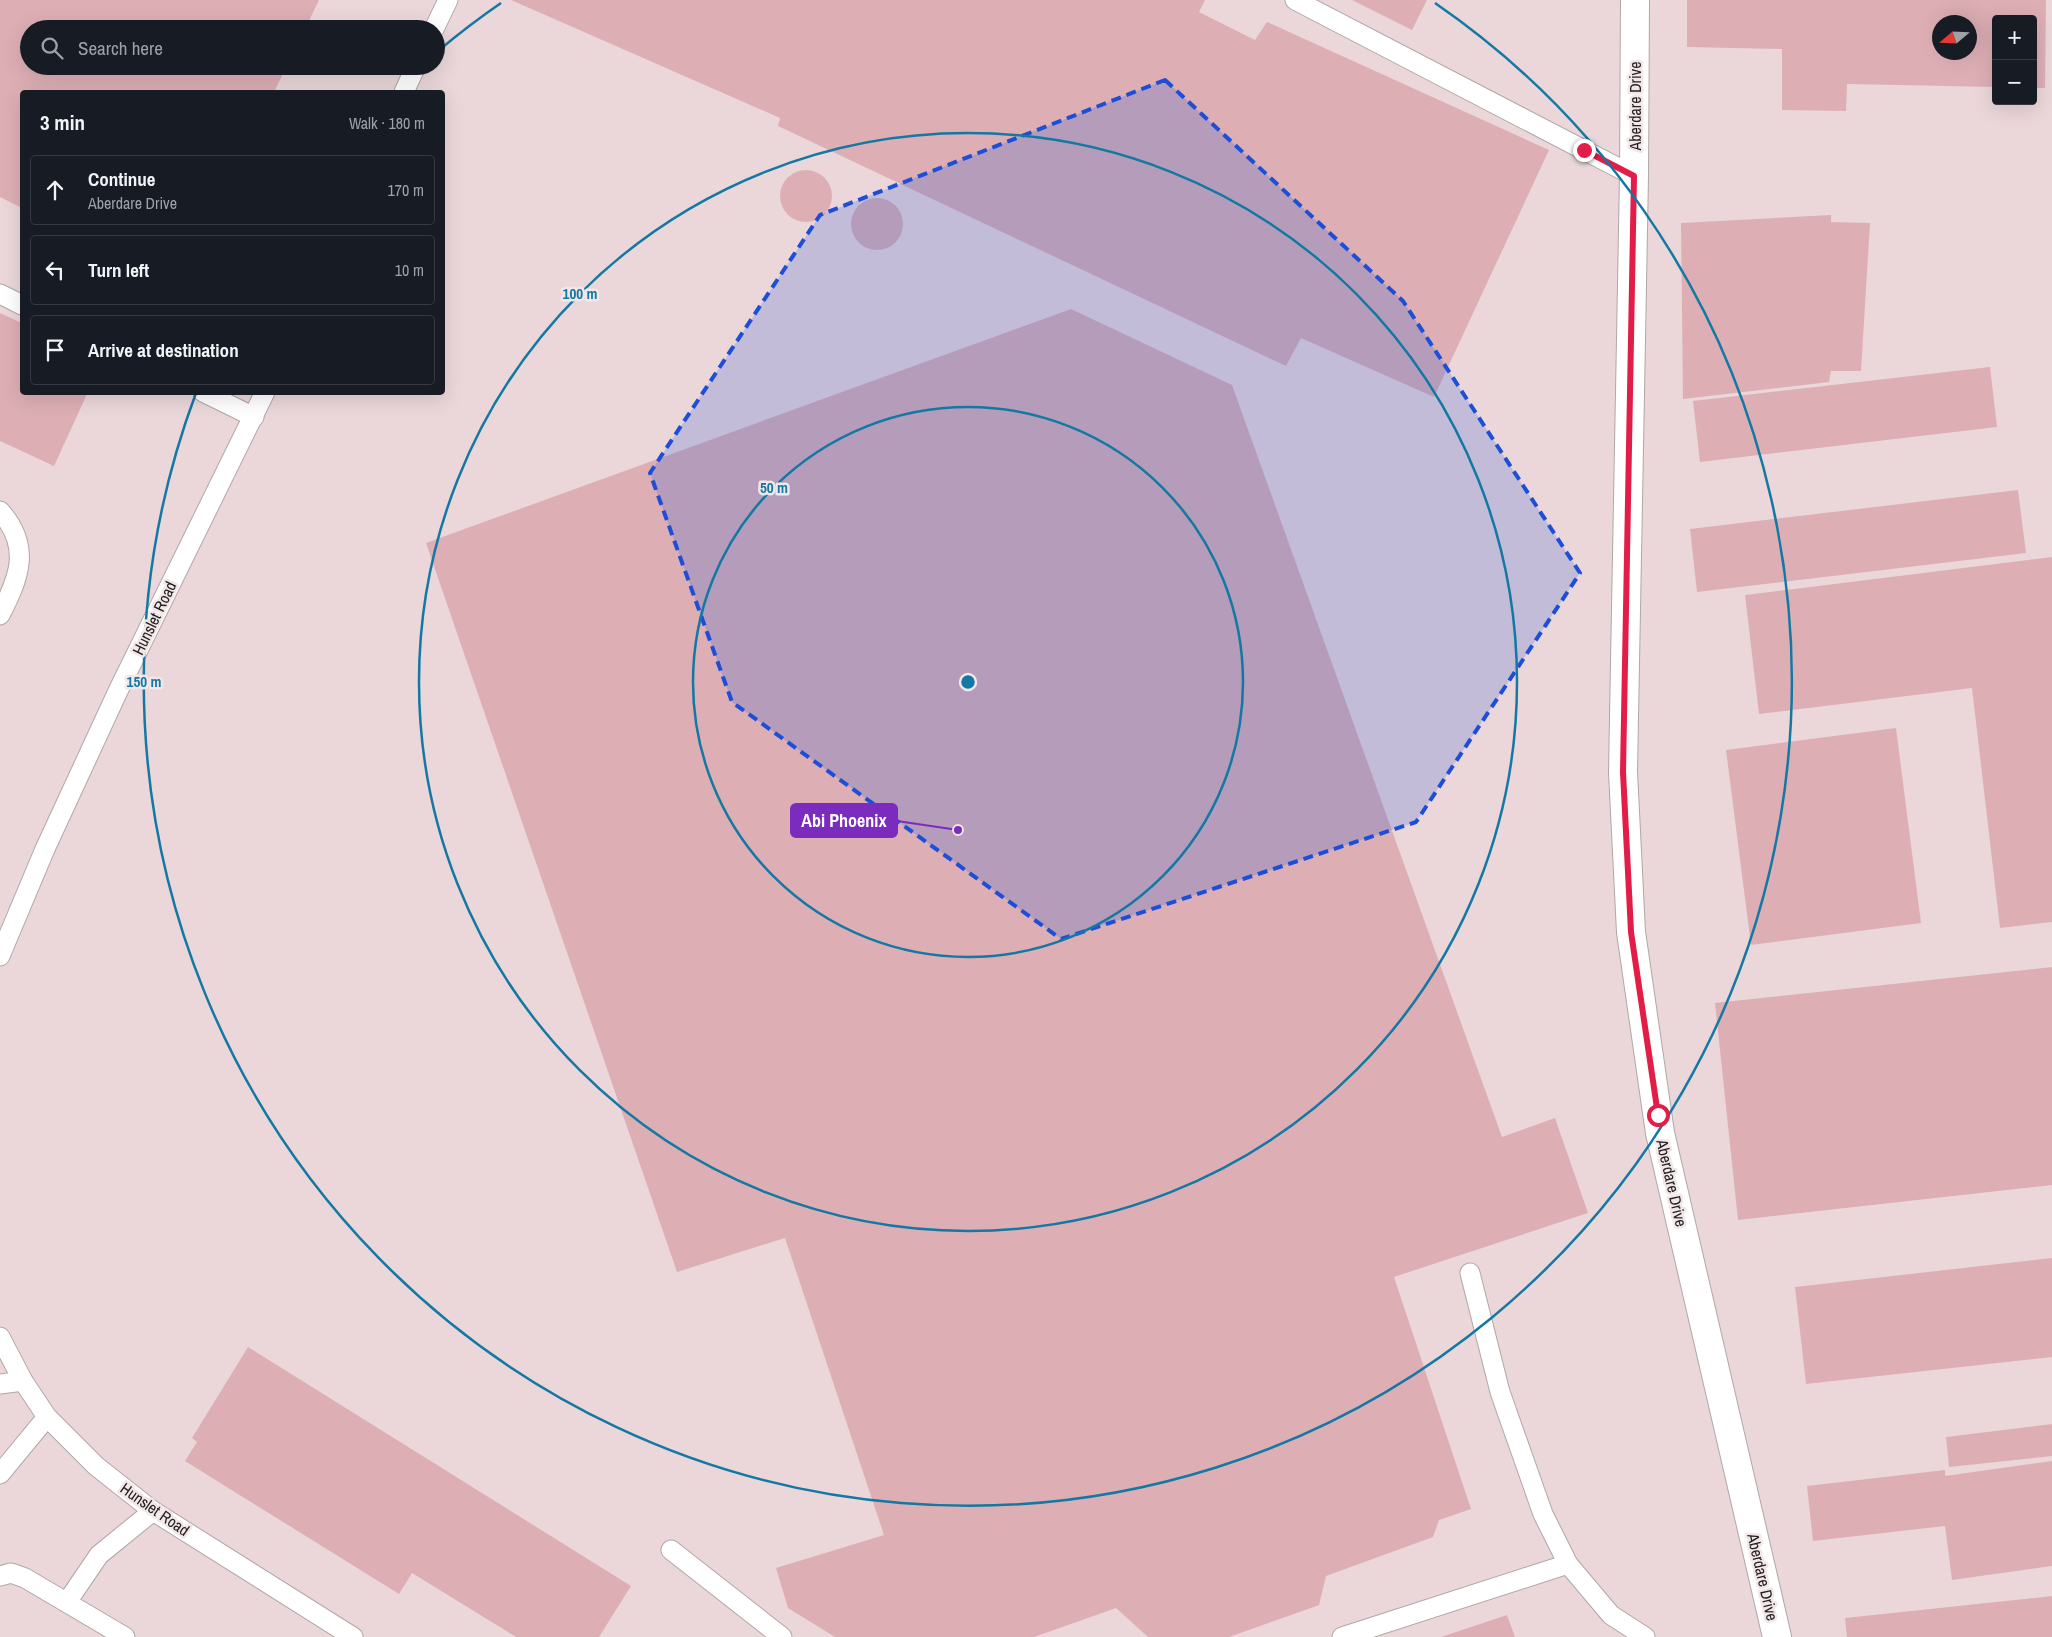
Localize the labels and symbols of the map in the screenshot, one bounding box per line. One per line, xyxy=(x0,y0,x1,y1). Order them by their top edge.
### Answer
north arrow xyxy=(1932,15,1977,60)
street label: Aberdare Drive xyxy=(1624,62,1646,151)
route end xyxy=(1573,139,1596,162)
text: 100 m xyxy=(563,283,597,304)
text: 50 m xyxy=(760,477,788,498)
street label: Hunslet Road xyxy=(127,577,181,659)
text: 150 m xyxy=(127,671,161,692)
centre of rings xyxy=(959,673,977,691)
callout: Abi Phoenix xyxy=(791,804,897,837)
text: Abi Phoenix xyxy=(801,808,887,833)
route start xyxy=(1647,1104,1670,1127)
street label: Aberdare Drive xyxy=(1651,1136,1693,1229)
street label: Hunslet Road xyxy=(116,1477,194,1541)
street label: Aberdare Drive xyxy=(1742,1530,1784,1623)

